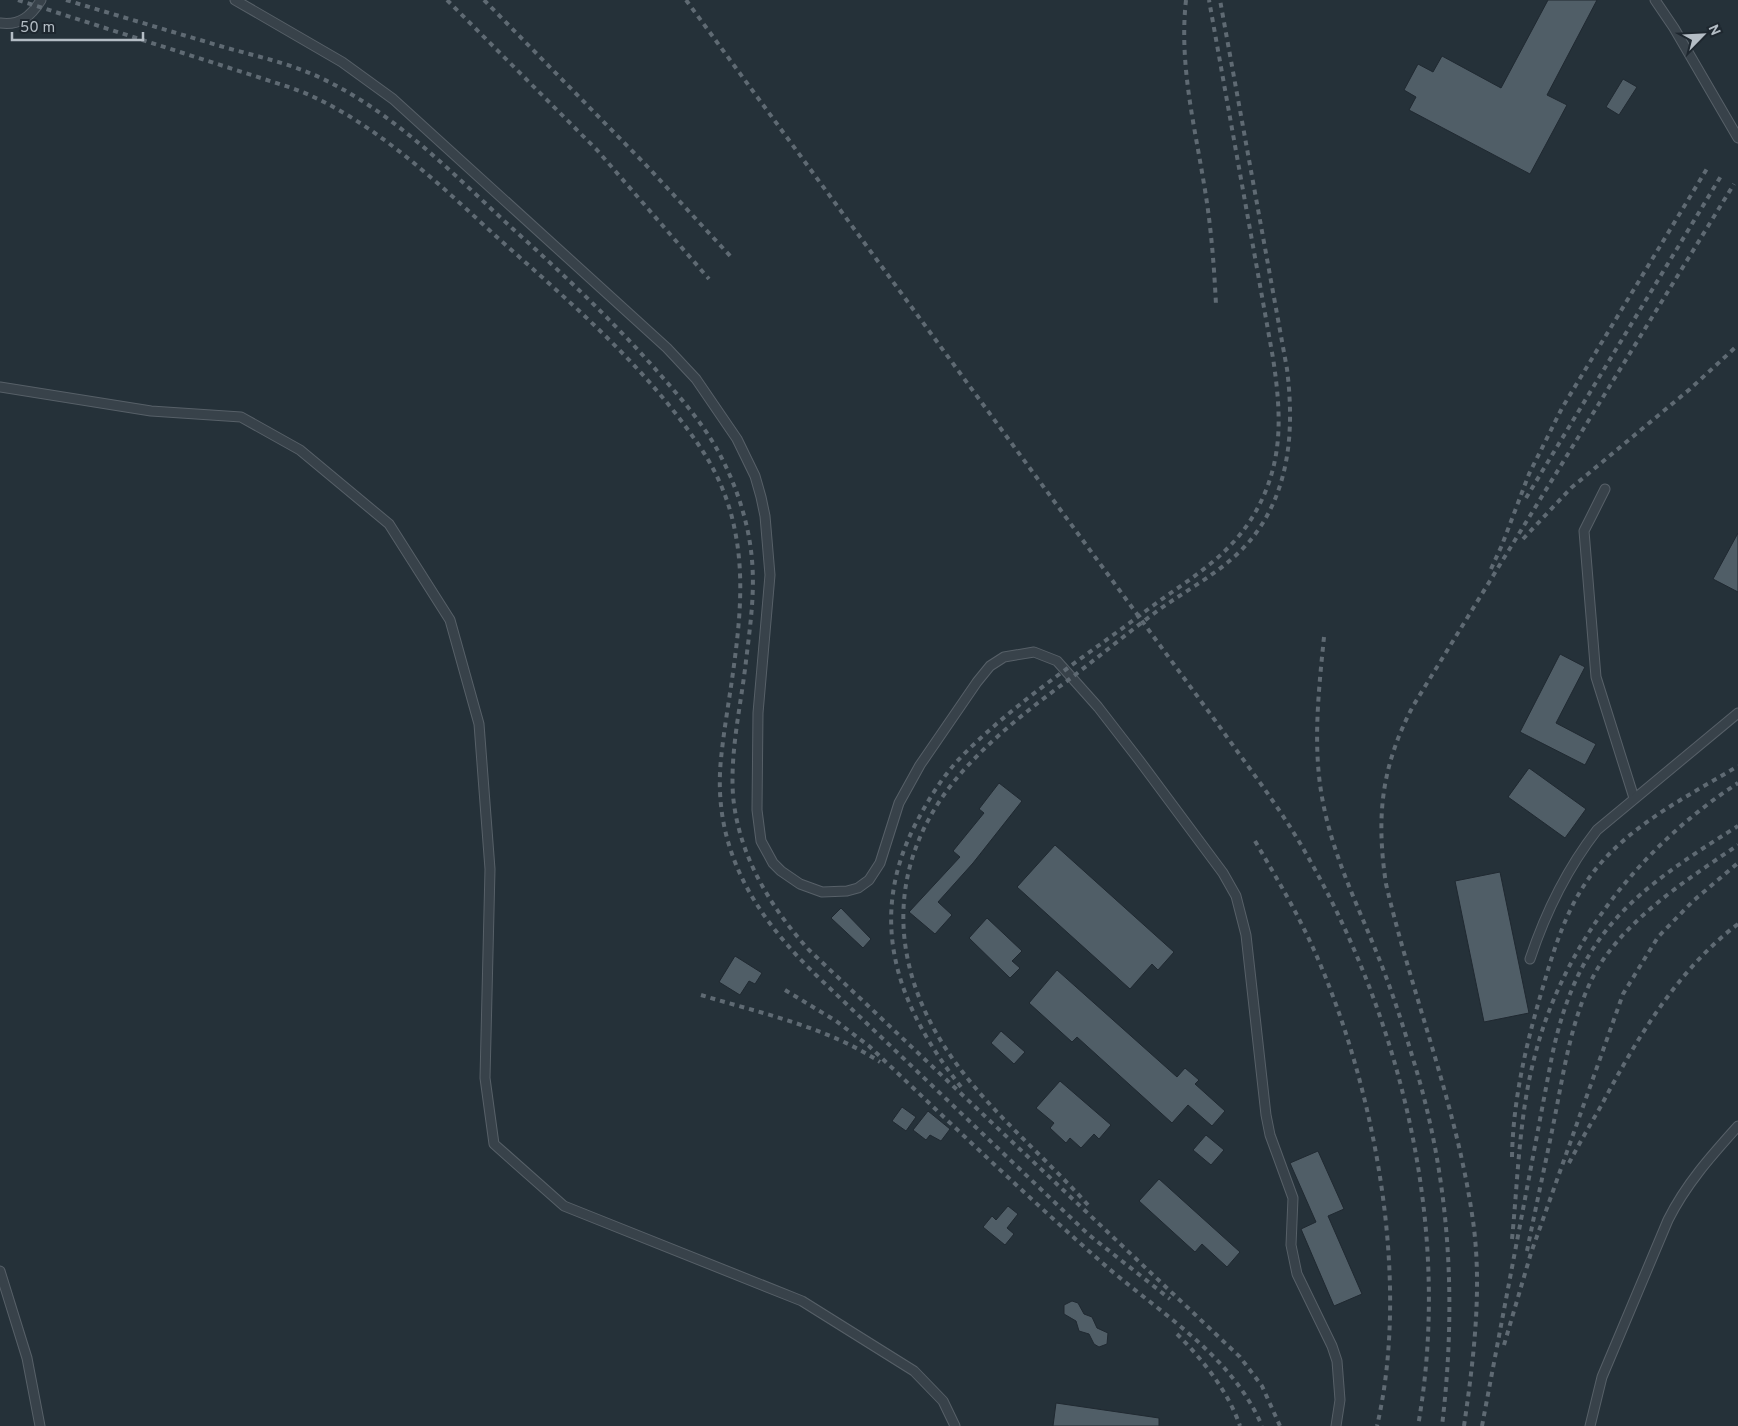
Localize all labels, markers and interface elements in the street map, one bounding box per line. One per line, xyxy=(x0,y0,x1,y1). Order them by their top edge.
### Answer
scale bar xyxy=(12,10,144,42)
north arrow xyxy=(1678,10,1728,60)
text: 50 m xyxy=(20,19,55,38)
text: N xyxy=(1704,22,1723,38)

